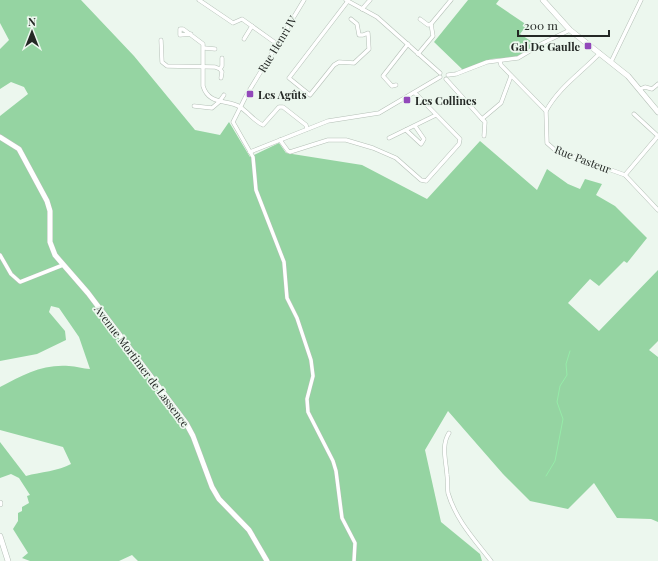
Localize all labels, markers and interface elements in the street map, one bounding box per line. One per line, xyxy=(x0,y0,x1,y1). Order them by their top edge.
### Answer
north arrow xyxy=(12,12,52,52)
scale bar xyxy=(518,12,609,38)
street label: Rue Henri IV xyxy=(254,13,300,75)
text: N xyxy=(28,14,36,29)
text: 200 m xyxy=(524,17,558,33)
place label: Gal De Gaulle xyxy=(511,39,580,54)
marker: Gal De Gaulle xyxy=(583,41,593,51)
place label: Les Agûts xyxy=(258,87,307,102)
marker: Les Agûts xyxy=(245,89,255,99)
place label: Les Collines xyxy=(415,93,477,108)
marker: Les Collines xyxy=(402,95,412,105)
street label: Rue Pasteur xyxy=(553,141,613,177)
street label: Avenue Mortimer de Lassence xyxy=(91,301,193,430)

